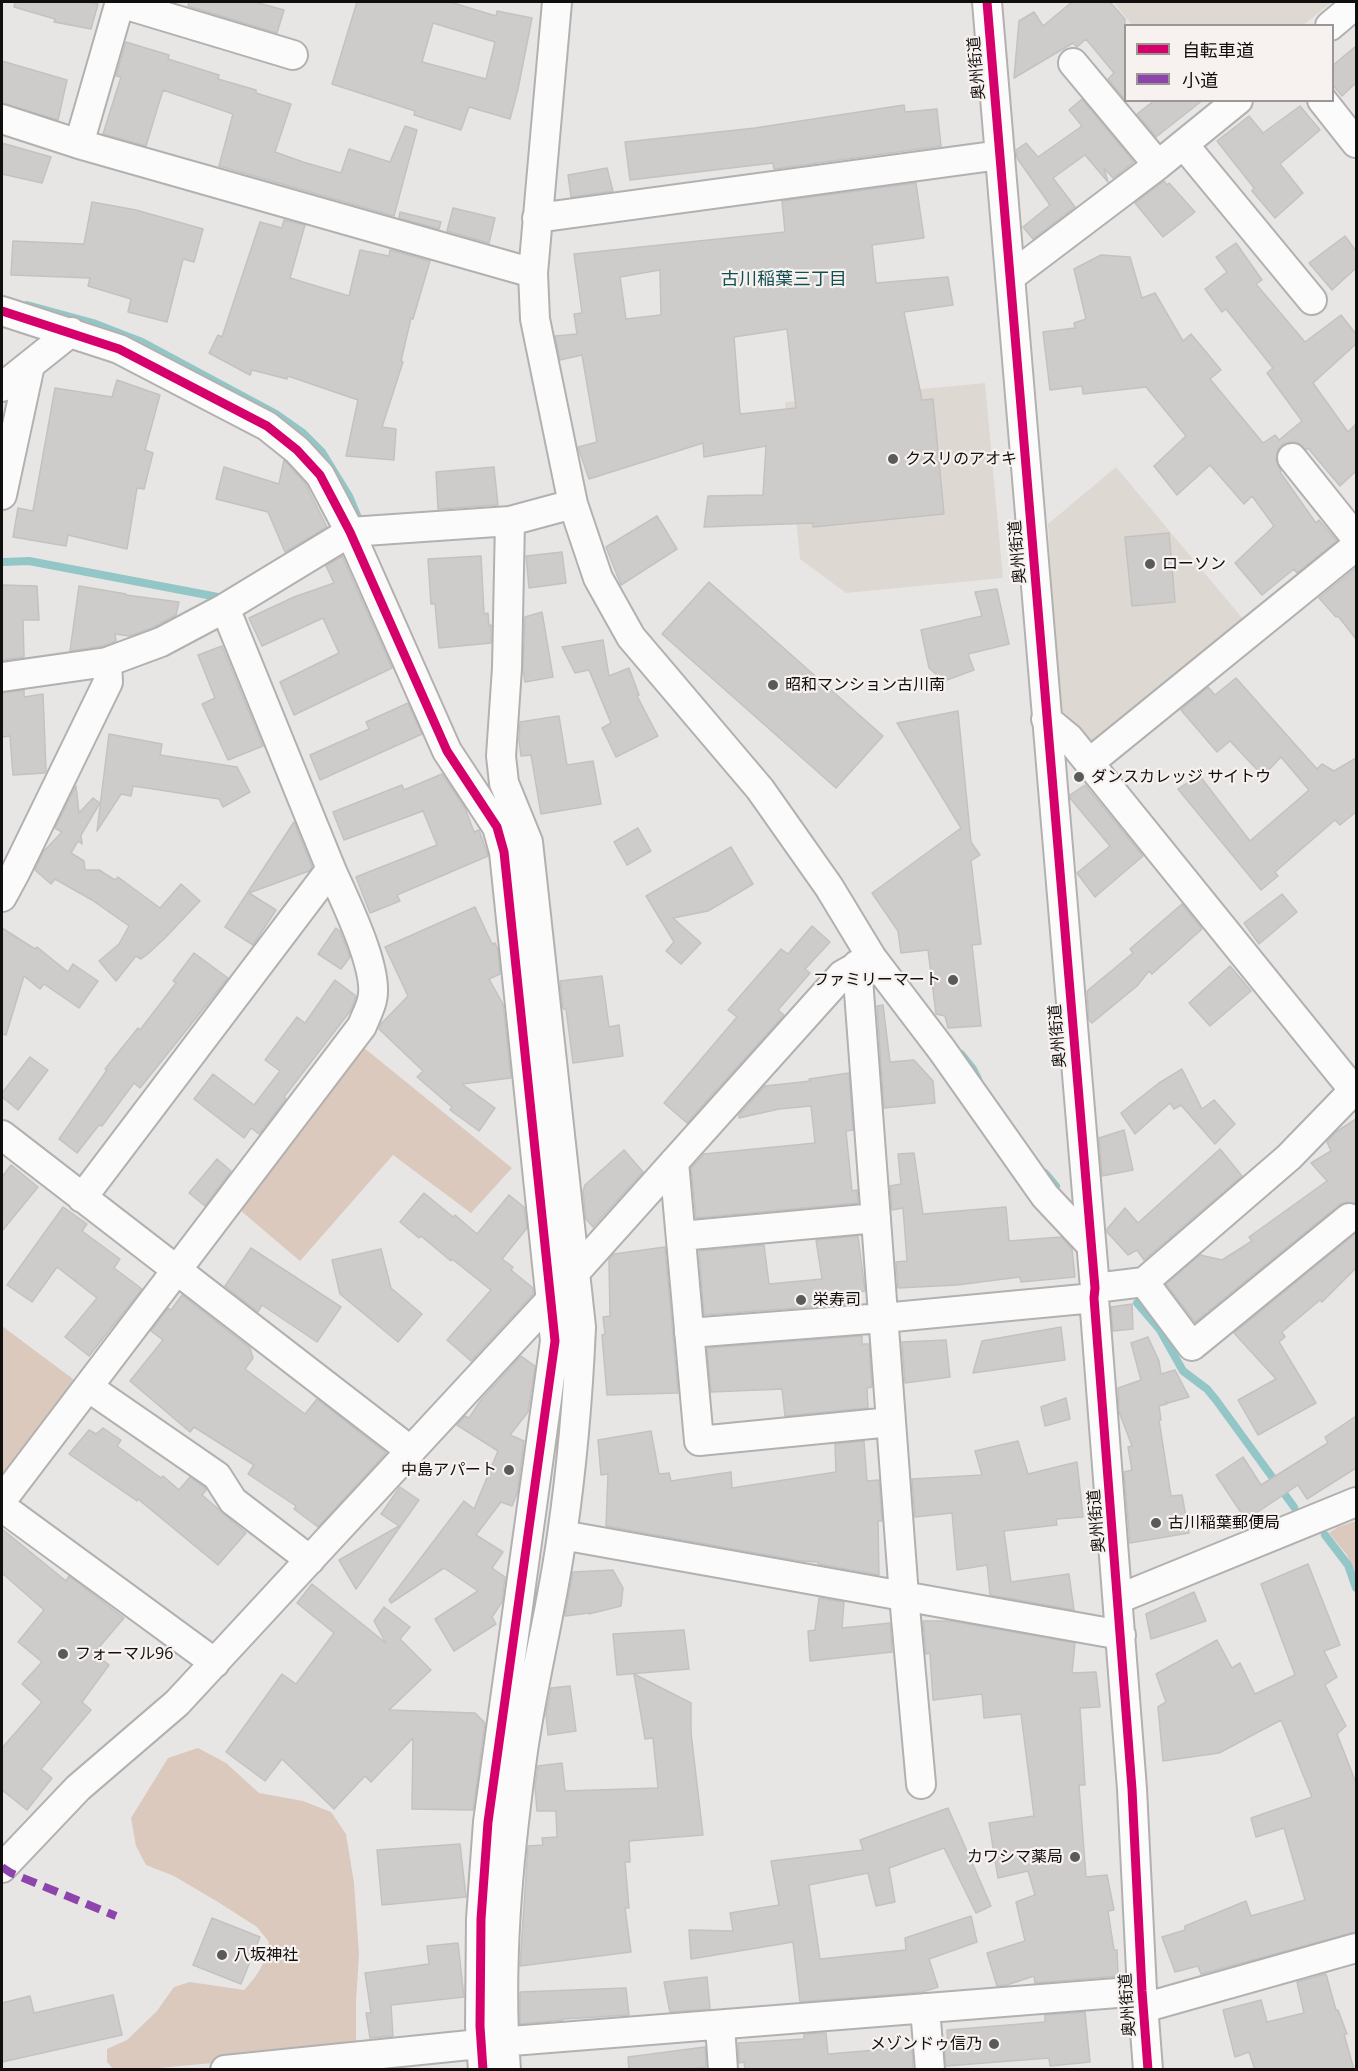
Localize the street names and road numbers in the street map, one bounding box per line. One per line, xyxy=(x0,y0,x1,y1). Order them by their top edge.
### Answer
street label: 奥州街道 xyxy=(965,35,989,101)
street label: 奥州街道 xyxy=(1006,519,1030,585)
street label: 奥州街道 xyxy=(1046,1003,1070,1069)
street label: 奥州街道 xyxy=(1085,1488,1109,1554)
street label: 奥州街道 xyxy=(1116,1972,1140,2038)

